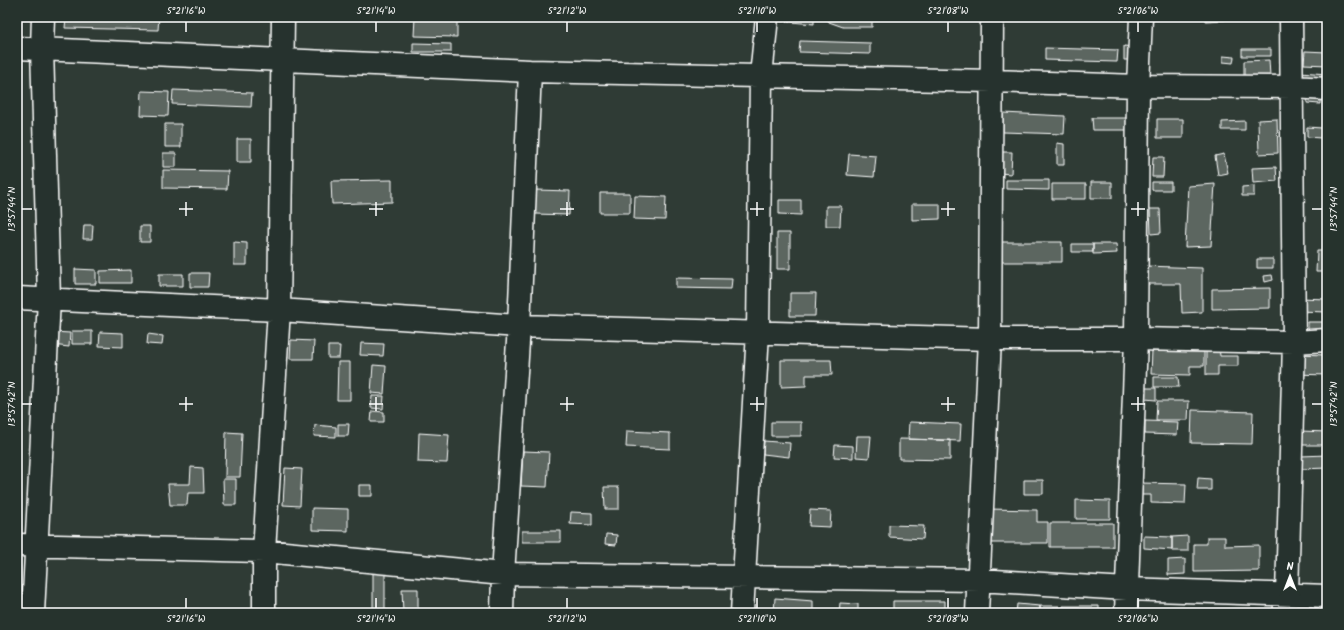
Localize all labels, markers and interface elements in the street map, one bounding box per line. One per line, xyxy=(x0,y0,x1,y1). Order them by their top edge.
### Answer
text: 5°21'16"W xyxy=(167,3,206,19)
text: 5°21'14"W xyxy=(357,3,396,19)
text: 5°21'12"W xyxy=(547,3,587,19)
text: 5°21'10"W xyxy=(738,3,776,19)
text: 5°21'08"W xyxy=(927,3,969,19)
text: 5°21'06"W xyxy=(1118,3,1159,19)
text: 13°57'44"N xyxy=(4,186,20,231)
text: 13°57'44"N xyxy=(1326,186,1342,231)
text: 13°57'42"N xyxy=(4,381,20,427)
text: 13°57'42"N xyxy=(1326,381,1342,427)
north arrow xyxy=(1270,556,1310,596)
text: N xyxy=(1287,558,1294,576)
text: 5°21'16"W xyxy=(167,611,206,627)
text: 5°21'14"W xyxy=(357,611,396,627)
text: 5°21'12"W xyxy=(547,611,587,627)
text: 5°21'10"W xyxy=(738,611,776,627)
text: 5°21'08"W xyxy=(927,611,969,627)
text: 5°21'06"W xyxy=(1118,611,1159,627)

